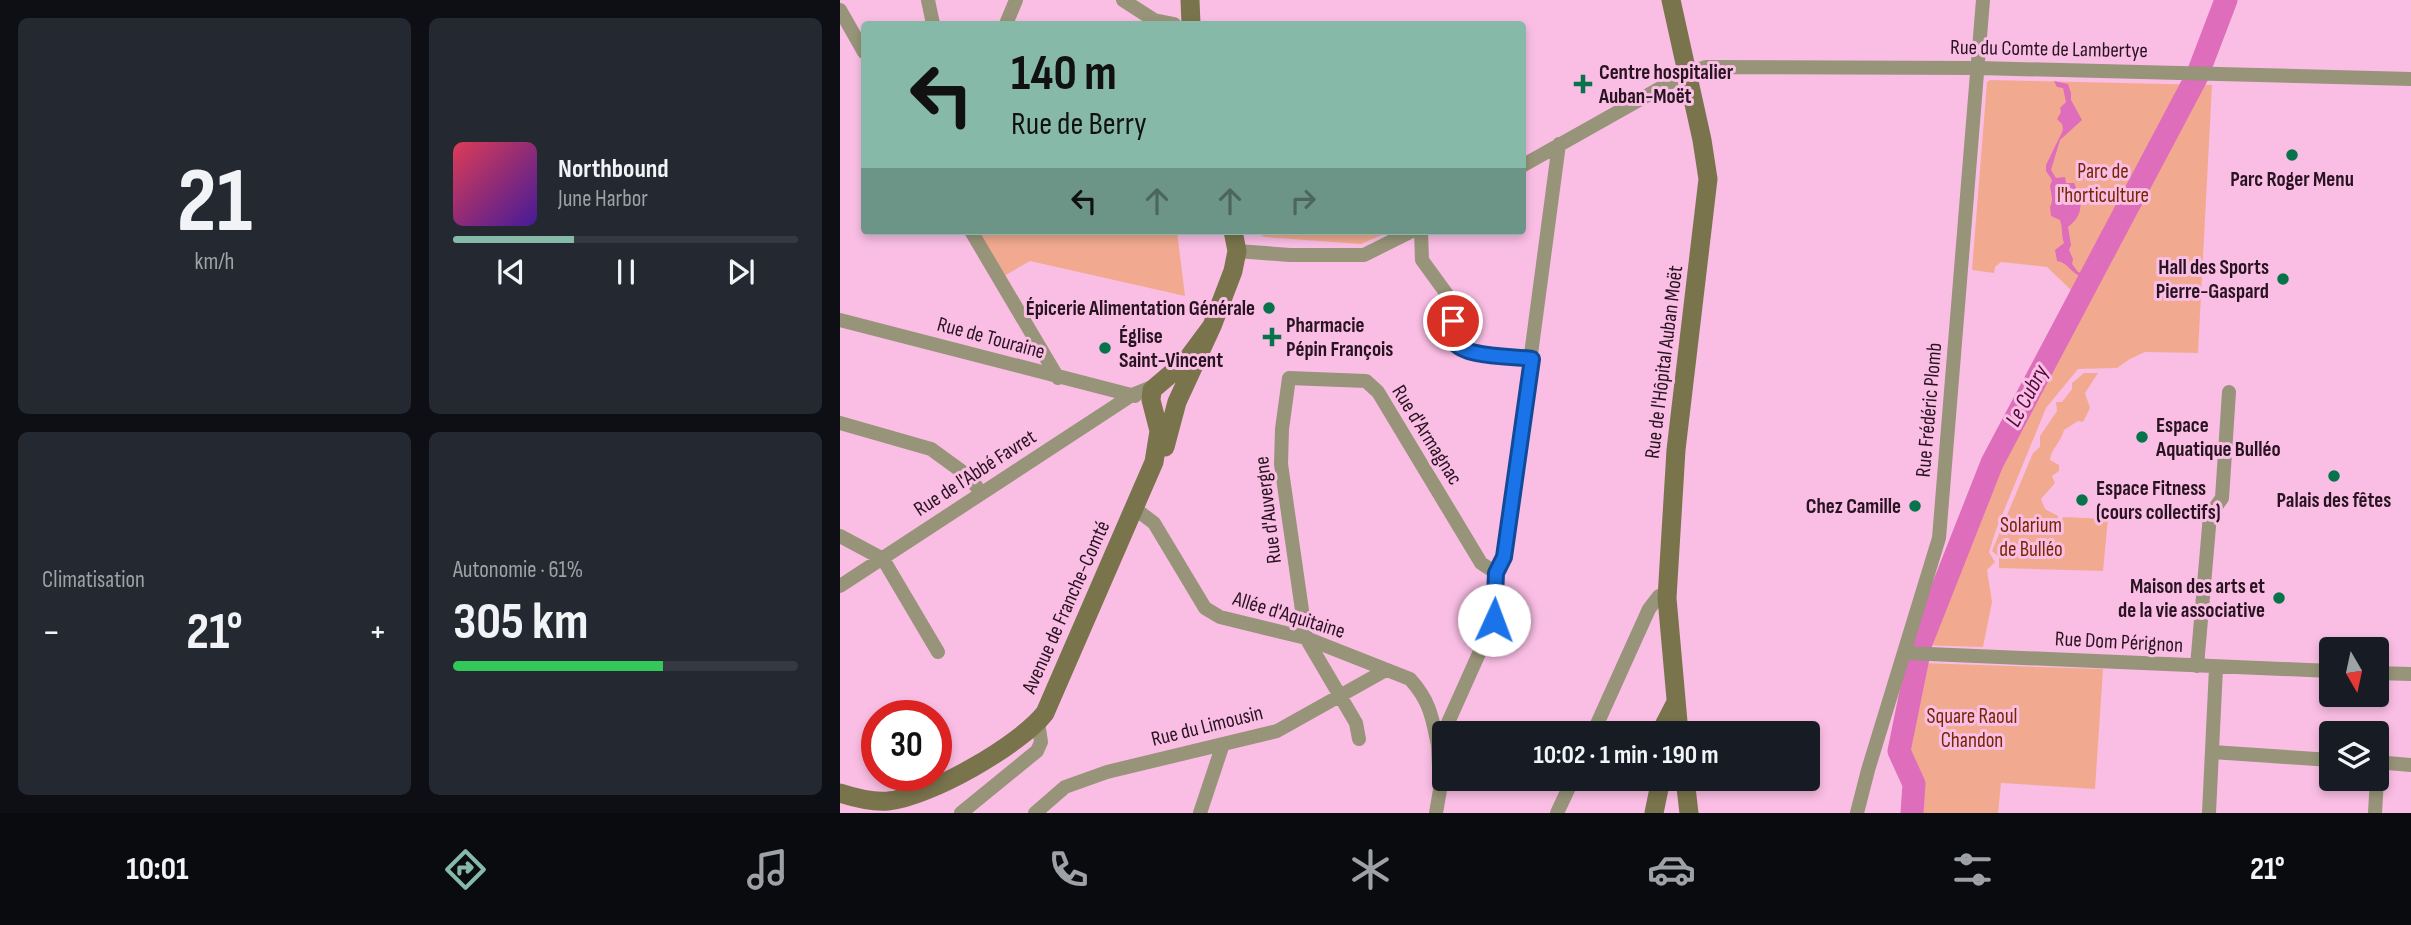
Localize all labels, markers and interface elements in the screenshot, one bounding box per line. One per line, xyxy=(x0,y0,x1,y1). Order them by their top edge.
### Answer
street label: Rue du Comte de Lambertye xyxy=(1950,35,2148,63)
text: 140 m xyxy=(1011,45,1117,104)
icon: left xyxy=(896,49,987,140)
place label: Centre hospitalier Auban-Moët xyxy=(1598,60,1734,109)
marker: Centre hospitalier Auban-Moët xyxy=(1573,74,1593,94)
text: Rue de Berry xyxy=(1011,105,1147,144)
marker: Parc Roger Menu xyxy=(2284,147,2300,163)
text: 21 xyxy=(177,148,252,257)
text: Northbound xyxy=(558,154,669,185)
park label: Parc de l'horticulture xyxy=(2057,159,2149,208)
place label: Parc Roger Menu xyxy=(2230,167,2354,192)
icon: left xyxy=(1065,182,1103,220)
icon: ahead xyxy=(1138,182,1176,220)
icon: ahead xyxy=(1211,182,1249,220)
icon: right xyxy=(1284,182,1322,220)
text: June Harbor xyxy=(558,185,648,213)
text: km/h xyxy=(195,248,234,276)
icon: previous xyxy=(492,253,530,291)
icon: pause xyxy=(607,253,645,291)
icon: next xyxy=(722,253,760,291)
place label: Hall des Sports Pierre-Gaspard xyxy=(2156,255,2269,304)
street label: Rue de l'Hôpital Auban Moët xyxy=(1640,264,1688,460)
marker: Hall des Sports Pierre-Gaspard xyxy=(2275,271,2291,287)
pin xyxy=(1423,291,1483,351)
place label: Épicerie Alimentation Générale xyxy=(1026,296,1255,321)
marker: Épicerie Alimentation Générale xyxy=(1261,300,1277,316)
icon: arrive xyxy=(1434,302,1472,340)
street label: Rue de Touraine xyxy=(934,312,1048,364)
place label: Pharmacie Pépin François xyxy=(1286,313,1393,362)
place label: Église Saint-Vincent xyxy=(1119,324,1223,373)
marker: Pharmacie Pépin François xyxy=(1264,329,1280,345)
marker: Église Saint-Vincent xyxy=(1097,340,1113,356)
street label: Rue Frédéric Plomb xyxy=(1911,342,1947,478)
water label: Le Cubry xyxy=(1999,359,2055,432)
street label: Rue d'Armagnac xyxy=(1386,380,1468,490)
place label: Espace Aquatique Bulléo xyxy=(2155,413,2281,462)
street label: Rue de l'Abbé Favret xyxy=(909,424,1041,522)
marker: Espace Aquatique Bulléo xyxy=(2134,429,2150,445)
street label: Rue d'Auvergne xyxy=(1249,455,1287,565)
marker: Palais des fêtes xyxy=(2326,468,2342,484)
place label: Espace Fitness (cours collectifs) xyxy=(2096,476,2221,525)
place label: Palais des fêtes xyxy=(2277,488,2391,513)
marker: Espace Fitness (cours collectifs) xyxy=(2074,492,2090,508)
place label: Chez Camille xyxy=(1806,494,1901,519)
marker: Chez Camille xyxy=(1907,498,1923,514)
park label: Solarium de Bulléo xyxy=(1999,513,2063,562)
street label: Avenue de Franche-Comté xyxy=(1016,517,1115,698)
text: Autonomie · 61% xyxy=(453,556,583,584)
text: Climatisation xyxy=(42,566,145,594)
place label: Maison des arts et de la vie associative xyxy=(2118,574,2265,623)
position arrow xyxy=(1457,583,1531,657)
street label: Allée d'Aquitaine xyxy=(1229,586,1348,644)
marker: Maison des arts et de la vie associative xyxy=(2271,590,2287,606)
text: 305 km xyxy=(453,591,588,654)
text: 21° xyxy=(186,601,243,664)
text: − xyxy=(42,610,61,655)
text: + xyxy=(368,610,387,655)
street label: Rue Dom Pérignon xyxy=(2054,626,2184,658)
north arrow xyxy=(2319,637,2389,707)
map controls xyxy=(2319,637,2389,791)
speed limit sign: 30 xyxy=(861,700,952,791)
street label: Rue du Limousin xyxy=(1149,700,1265,752)
park label: Square Raoul Chandon xyxy=(1927,704,2017,753)
button: layers xyxy=(2319,721,2389,791)
text: 10:02 · 1 min · 190 m xyxy=(1533,740,1719,771)
icon: directions xyxy=(441,845,490,894)
icon: music xyxy=(743,845,792,894)
icon: phone xyxy=(1044,845,1093,894)
icon: climate xyxy=(1346,845,1395,894)
icon: car xyxy=(1647,845,1696,894)
icon: filters xyxy=(1948,845,1997,894)
text: 10:01 xyxy=(126,850,189,889)
text: 21° xyxy=(2250,850,2285,889)

